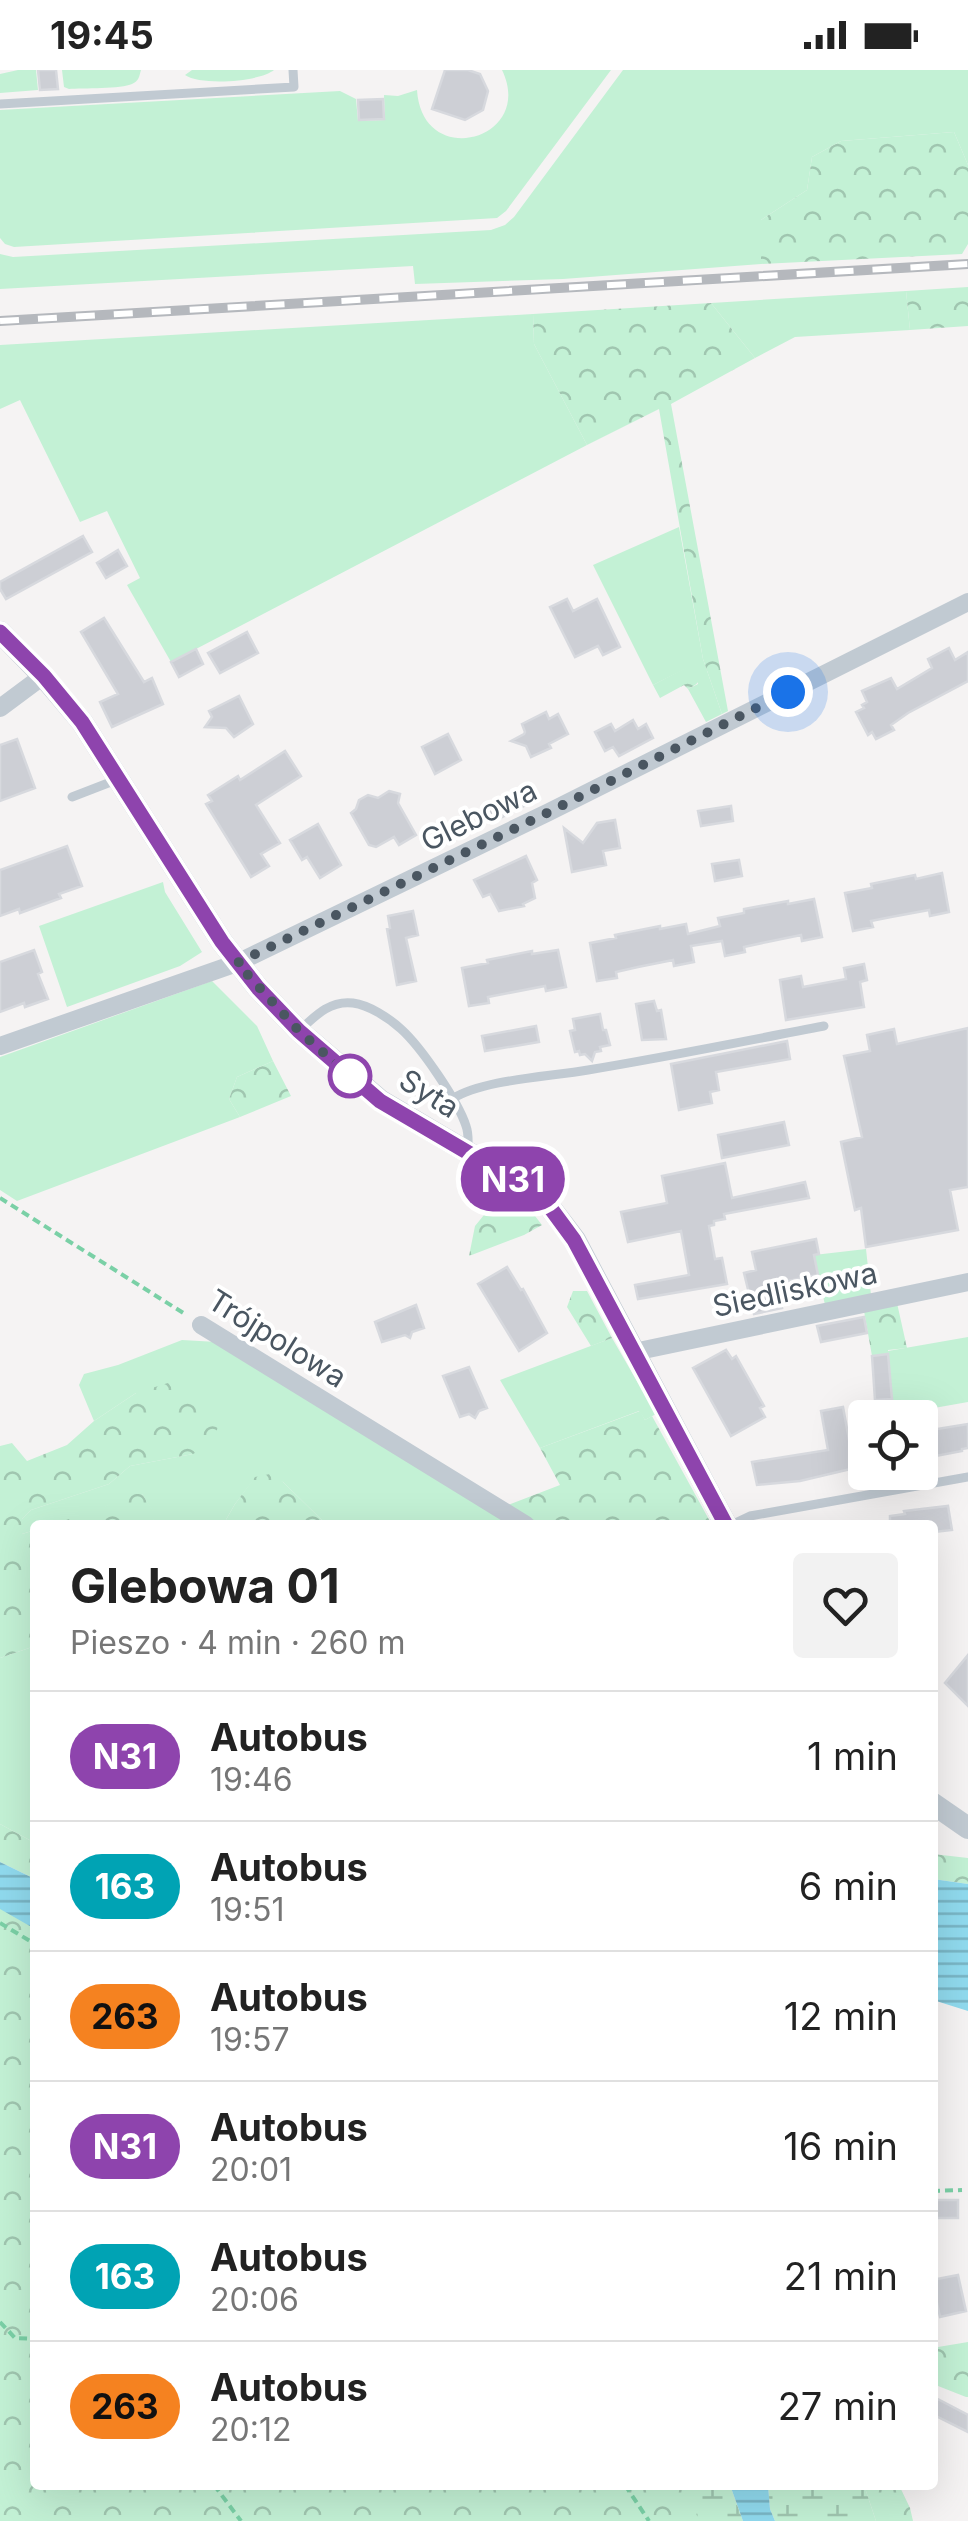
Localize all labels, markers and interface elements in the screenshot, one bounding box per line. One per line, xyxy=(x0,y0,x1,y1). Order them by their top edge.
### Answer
text: 19:45 xyxy=(50,12,154,58)
your location xyxy=(763,667,813,717)
street label: Glebowa xyxy=(415,772,542,859)
unlabelled marker xyxy=(329,1055,371,1097)
street label: Syta xyxy=(393,1061,466,1125)
line badge: N31 xyxy=(456,1146,570,1212)
text: N31 xyxy=(481,1158,545,1200)
street label: Siedliskowa xyxy=(709,1254,880,1324)
street label: Trójpolowa xyxy=(202,1282,353,1395)
map controls xyxy=(848,1400,938,1490)
button: locate xyxy=(848,1400,938,1490)
button: heart xyxy=(793,1553,898,1658)
text: Glebowa 01 xyxy=(70,1556,340,1615)
text: Pieszo · 4 min · 260 m xyxy=(70,1623,406,1662)
text: Autobus xyxy=(210,1714,368,1760)
text: 1 min xyxy=(807,1733,898,1779)
text: N31 xyxy=(93,1735,157,1777)
text: 19:46 xyxy=(210,1760,293,1799)
text: Autobus xyxy=(210,1844,368,1890)
text: 6 min xyxy=(799,1863,898,1909)
text: 163 xyxy=(95,1865,155,1907)
text: 19:51 xyxy=(210,1890,285,1929)
text: Autobus xyxy=(210,1974,368,2020)
text: 12 min xyxy=(784,1993,898,2039)
text: 263 xyxy=(91,1995,159,2037)
text: 19:57 xyxy=(210,2020,290,2059)
text: Autobus xyxy=(210,2104,368,2150)
text: 16 min xyxy=(783,2123,898,2169)
text: N31 xyxy=(93,2125,157,2167)
text: 20:01 xyxy=(210,2150,292,2189)
text: Autobus xyxy=(210,2234,368,2280)
text: 21 min xyxy=(784,2253,898,2299)
text: 163 xyxy=(95,2255,155,2297)
text: 20:06 xyxy=(210,2280,299,2319)
text: Autobus xyxy=(210,2364,368,2410)
text: 27 min xyxy=(778,2383,898,2429)
text: 263 xyxy=(91,2385,159,2427)
text: 20:12 xyxy=(210,2410,291,2449)

